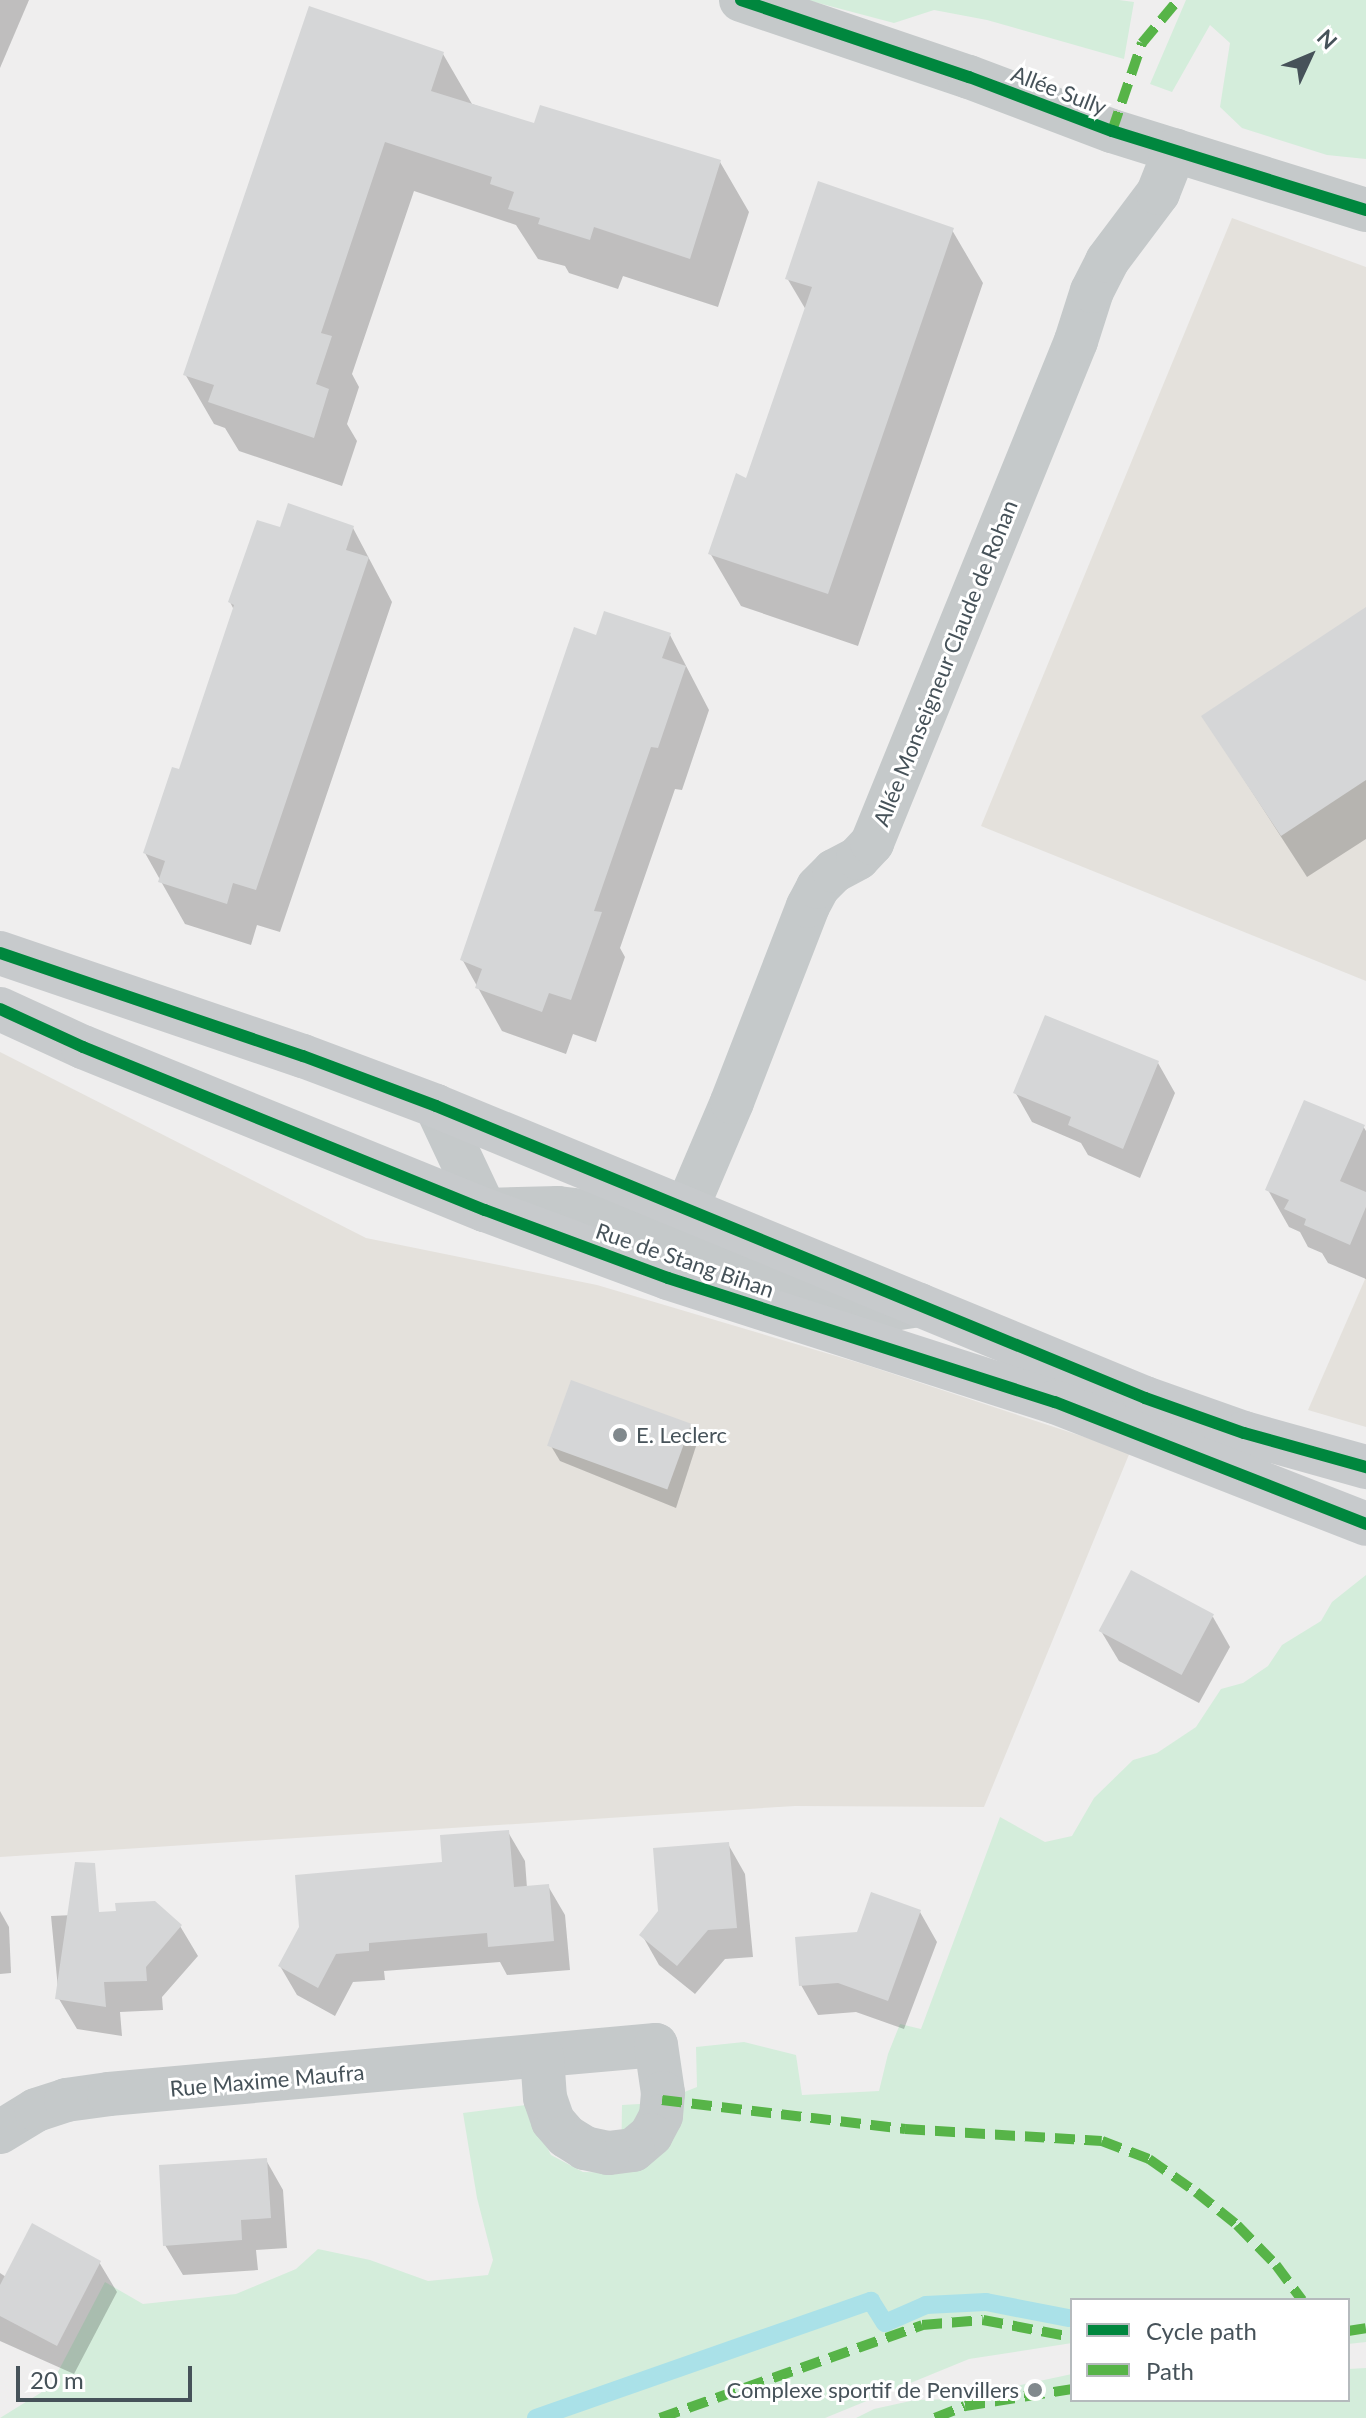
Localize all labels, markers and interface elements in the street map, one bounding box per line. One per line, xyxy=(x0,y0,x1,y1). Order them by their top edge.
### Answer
north arrow xyxy=(1270,16,1350,96)
text: N xyxy=(1312,23,1343,54)
street label: Allée Sully xyxy=(1008,60,1110,120)
street label: Allée Monseigneur Claude de Rohan xyxy=(867,496,1023,830)
street label: Rue de Stang Bihan xyxy=(592,1217,778,1303)
place label: E. Leclerc xyxy=(636,1422,727,1448)
marker: E. Leclerc xyxy=(611,1426,629,1444)
street label: Rue Maxime Maufra xyxy=(169,2058,365,2102)
legend xyxy=(1070,2298,1350,2402)
text: Cycle path xyxy=(1146,2316,1257,2345)
scale bar xyxy=(20,2350,196,2400)
text: Path xyxy=(1146,2356,1194,2385)
text: 20 m xyxy=(30,2365,84,2394)
place label: Complexe sportif de Penvillers xyxy=(726,2377,1019,2403)
marker: Complexe sportif de Penvillers xyxy=(1026,2381,1044,2399)

